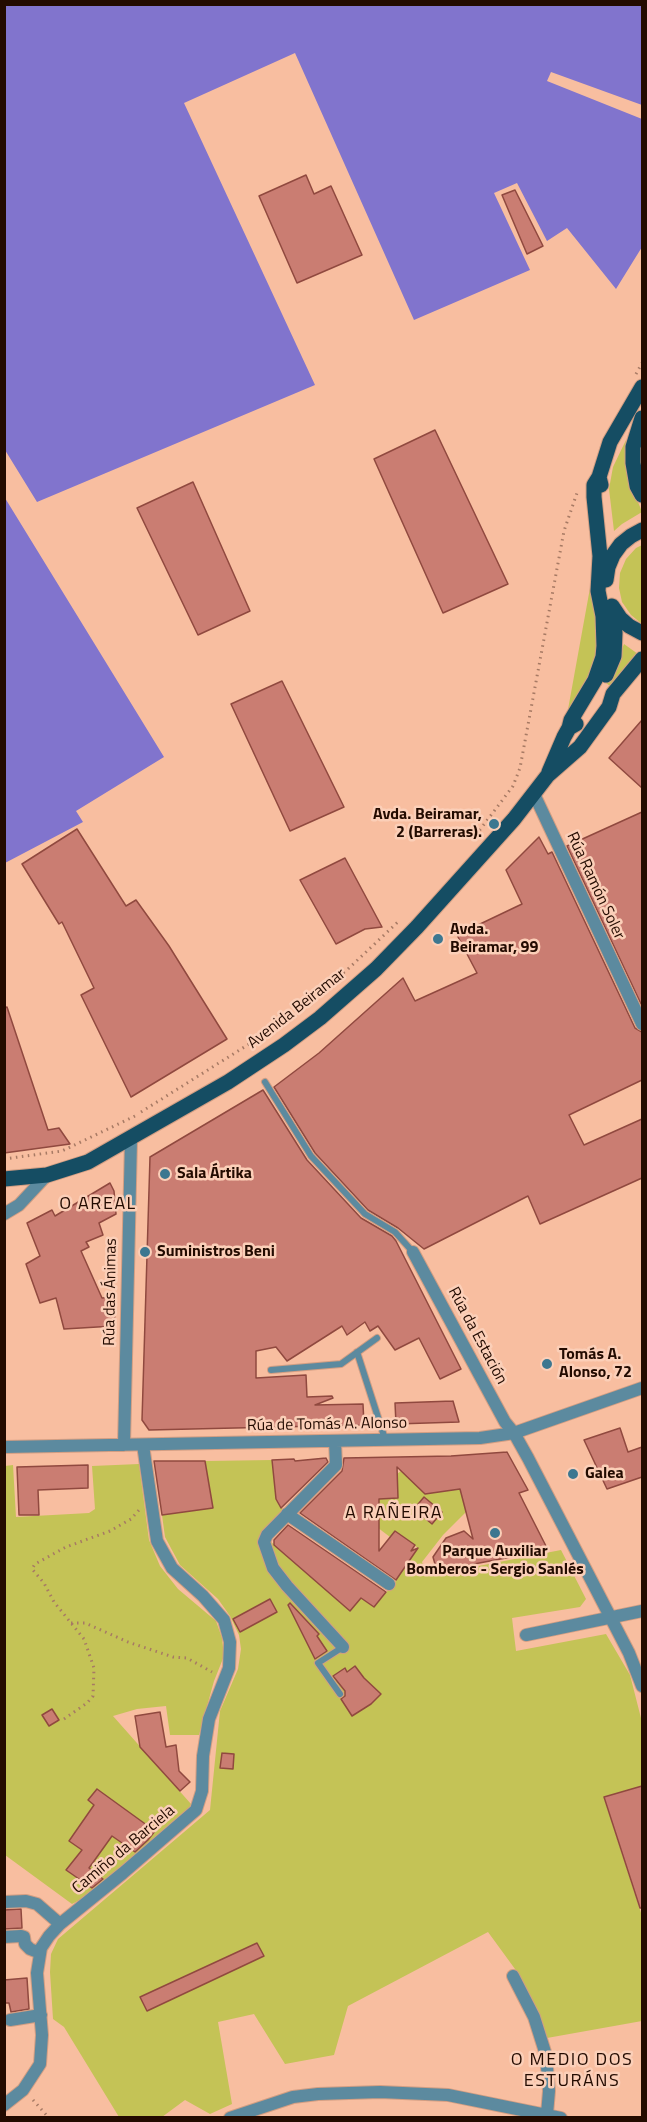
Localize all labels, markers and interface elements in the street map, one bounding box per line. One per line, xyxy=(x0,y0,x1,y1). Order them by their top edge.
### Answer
place label: Avda. Beiramar, 2 (Barreras). xyxy=(373,805,482,843)
marker: Avda. Beiramar, 2 (Barreras). xyxy=(487,817,501,831)
street label: Rúa Ramón Soler xyxy=(562,829,628,943)
place label: Avda. Beiramar, 99 xyxy=(450,920,539,958)
marker: Avda. Beiramar, 99 xyxy=(431,932,445,946)
street label: Avenida Beiramar xyxy=(244,965,350,1053)
place label: Sala Ártika xyxy=(177,1164,252,1184)
marker: Sala Ártika xyxy=(158,1167,172,1181)
district label: O AREAL xyxy=(59,1194,137,1216)
street label: Rúa das Ánimas xyxy=(100,1238,122,1346)
place label: Suministros Beni xyxy=(157,1242,275,1262)
marker: Suministros Beni xyxy=(138,1245,152,1259)
street label: Rúa da Estación xyxy=(443,1284,511,1388)
place label: Tomás A. Alonso, 72 xyxy=(559,1345,632,1383)
marker: Tomás A. Alonso, 72 xyxy=(540,1357,554,1371)
street label: Rúa de Tomás A. Alonso xyxy=(247,1414,407,1436)
place label: Galea xyxy=(585,1464,624,1484)
marker: Galea xyxy=(566,1467,580,1481)
district label: A RAÑEIRA xyxy=(345,1503,443,1525)
marker: Parque Auxiliar Bomberos - Sergio Sanlés xyxy=(488,1526,502,1540)
place label: Parque Auxiliar Bomberos - Sergio Sanlés xyxy=(406,1542,584,1580)
street label: Camiño da Barciela xyxy=(69,1802,179,1898)
district label: O MEDIO DOS ESTURÁNS xyxy=(511,2050,633,2092)

